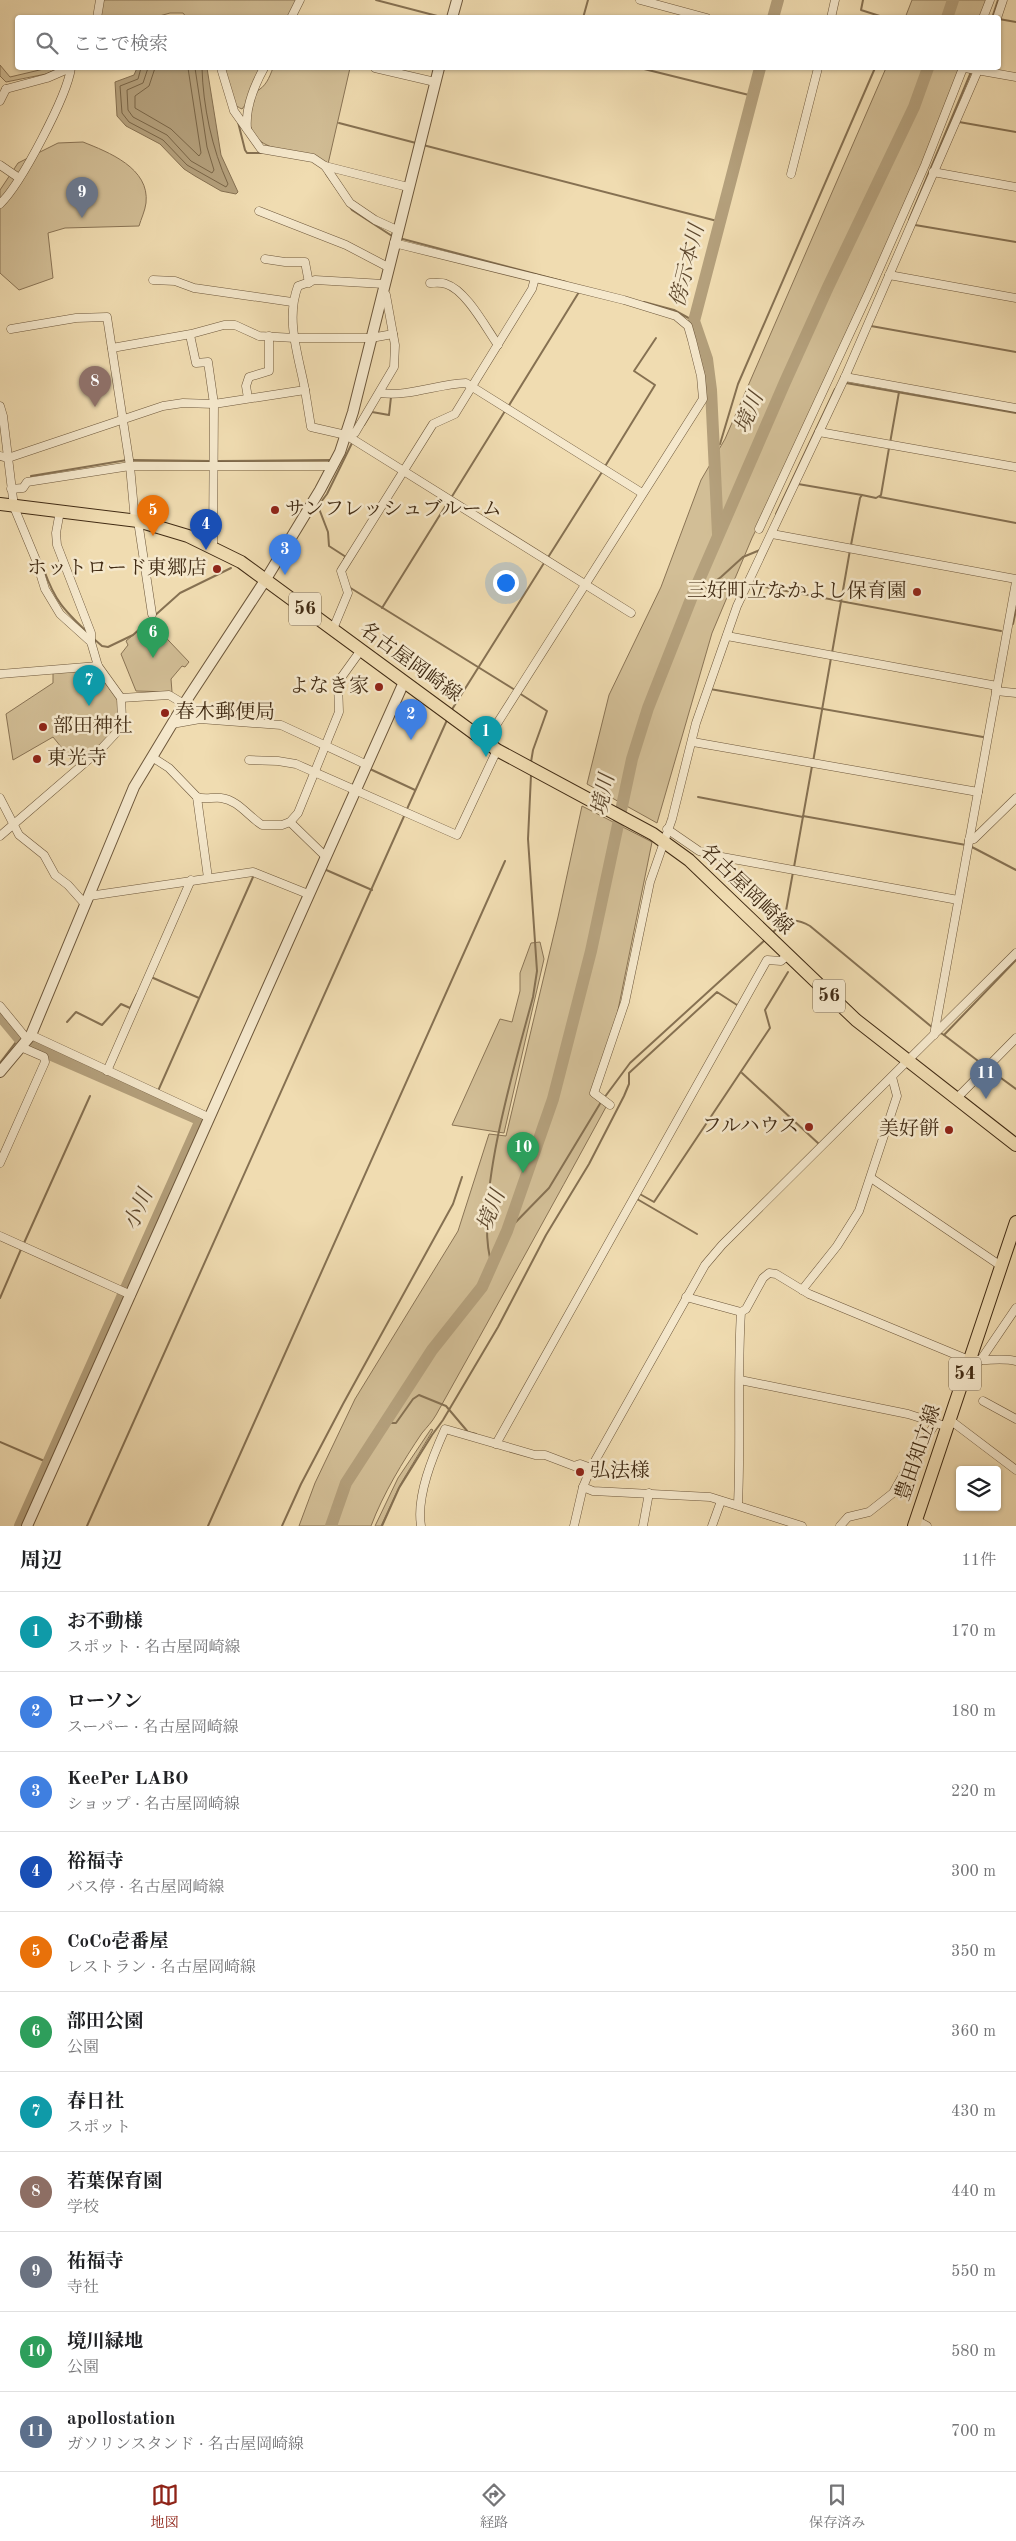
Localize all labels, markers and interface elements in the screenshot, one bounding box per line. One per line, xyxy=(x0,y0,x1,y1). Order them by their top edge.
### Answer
search box xyxy=(15,15,1001,70)
icon: search xyxy=(33,29,61,57)
text: ここで検索 xyxy=(73,36,168,55)
pin: 9 xyxy=(66,177,98,218)
water label: 傍示本川 xyxy=(666,220,709,309)
pin: 8 xyxy=(79,366,111,407)
water label: 境川 xyxy=(730,387,769,436)
pin: 5 xyxy=(137,495,169,536)
place label: サンフレッシュブルーム xyxy=(285,498,502,520)
marker: サンフレッシュブルーム xyxy=(269,504,281,516)
pin: 4 xyxy=(190,509,222,550)
pin: 3 xyxy=(269,534,301,575)
place label: ホットロード東郷店 xyxy=(27,557,207,579)
marker: ホットロード東郷店 xyxy=(211,563,223,575)
your location xyxy=(493,570,519,596)
place label: 三好町立なかよし保育園 xyxy=(687,580,907,602)
marker: 三好町立なかよし保育園 xyxy=(911,586,923,598)
road number: 56 xyxy=(289,592,321,626)
pin: 6 xyxy=(137,617,169,658)
street label: 名古屋岡崎線 xyxy=(356,618,466,706)
pin: 7 xyxy=(73,665,105,706)
place label: よなき家 xyxy=(289,675,369,697)
marker: よなき家 xyxy=(373,681,385,693)
pin: 2 xyxy=(395,699,427,740)
place label: 春木郵便局 xyxy=(175,701,275,723)
marker: 春木郵便局 xyxy=(159,707,171,719)
place label: 部田神社 xyxy=(53,715,133,737)
pin: 1 xyxy=(470,716,502,757)
marker: 部田神社 xyxy=(37,721,49,733)
place label: 東光寺 xyxy=(47,747,107,769)
marker: 東光寺 xyxy=(31,753,43,765)
water label: 境川 xyxy=(587,770,619,818)
street label: 名古屋岡崎線 xyxy=(696,840,797,939)
road number: 56 xyxy=(813,979,845,1012)
pin: 11 xyxy=(970,1058,1002,1099)
place label: フルハウス xyxy=(702,1116,799,1137)
place label: 美好餅 xyxy=(879,1118,939,1140)
marker: フルハウス xyxy=(803,1121,815,1133)
marker: 美好餅 xyxy=(943,1124,955,1136)
pin: 10 xyxy=(507,1132,539,1173)
water label: 小川 xyxy=(119,1184,158,1233)
water label: 境川 xyxy=(473,1185,510,1234)
road number: 54 xyxy=(949,1358,981,1390)
street label: 豊田知立線 xyxy=(891,1402,945,1504)
place label: 弘法様 xyxy=(590,1460,650,1482)
marker: 弘法様 xyxy=(574,1466,586,1478)
map controls xyxy=(956,1466,1001,1511)
button: layers xyxy=(956,1466,1001,1511)
text: 周辺 xyxy=(20,1551,62,1572)
text: 11件 xyxy=(961,1553,996,1569)
text: お不動様 xyxy=(67,1613,143,1632)
text: 1 xyxy=(31,1624,41,1640)
text: 170 m xyxy=(951,1624,996,1640)
text: スポット · 名古屋岡崎線 xyxy=(67,1640,240,1656)
text: ローソン xyxy=(67,1693,142,1712)
text: 2 xyxy=(31,1704,41,1720)
text: 180 m xyxy=(951,1704,996,1720)
text: スーパー · 名古屋岡崎線 xyxy=(67,1720,239,1736)
text: KeePer LABO xyxy=(67,1770,189,1789)
text: 3 xyxy=(31,1784,41,1800)
text: 220 m xyxy=(951,1784,996,1800)
text: ショップ · 名古屋岡崎線 xyxy=(67,1797,240,1813)
text: 裕福寺 xyxy=(67,1853,124,1872)
text: 4 xyxy=(31,1864,41,1880)
text: 300 m xyxy=(951,1864,996,1880)
text: バス停 · 名古屋岡崎線 xyxy=(67,1880,224,1896)
text: CoCo壱番屋 xyxy=(67,1933,168,1952)
text: 5 xyxy=(31,1944,41,1960)
text: 350 m xyxy=(951,1944,996,1960)
text: レストラン · 名古屋岡崎線 xyxy=(67,1960,256,1976)
text: 部田公園 xyxy=(67,2013,143,2032)
text: 6 xyxy=(31,2024,41,2040)
text: 360 m xyxy=(951,2024,996,2040)
text: 公園 xyxy=(67,2040,99,2056)
text: 春日社 xyxy=(67,2093,124,2112)
text: 7 xyxy=(31,2104,41,2120)
text: 430 m xyxy=(951,2104,996,2120)
text: スポット xyxy=(67,2120,131,2136)
text: 若葉保育園 xyxy=(67,2173,162,2192)
text: 8 xyxy=(31,2184,41,2200)
text: 440 m xyxy=(951,2184,996,2200)
text: 学校 xyxy=(67,2200,99,2216)
text: 祐福寺 xyxy=(67,2253,124,2272)
text: 9 xyxy=(31,2264,41,2280)
text: 550 m xyxy=(951,2264,996,2280)
text: 寺社 xyxy=(67,2280,99,2296)
text: 境川緑地 xyxy=(67,2333,143,2352)
text: 10 xyxy=(27,2344,45,2360)
text: 580 m xyxy=(951,2344,996,2360)
text: 公園 xyxy=(67,2360,99,2376)
text: apollostation xyxy=(67,2410,175,2429)
text: 11 xyxy=(27,2424,45,2440)
text: 700 m xyxy=(951,2424,996,2440)
text: ガソリンスタンド · 名古屋岡崎線 xyxy=(67,2437,304,2453)
tab: 地図 xyxy=(151,2481,179,2532)
tab: 経路 xyxy=(480,2481,508,2532)
tab: 保存済み xyxy=(809,2481,865,2532)

